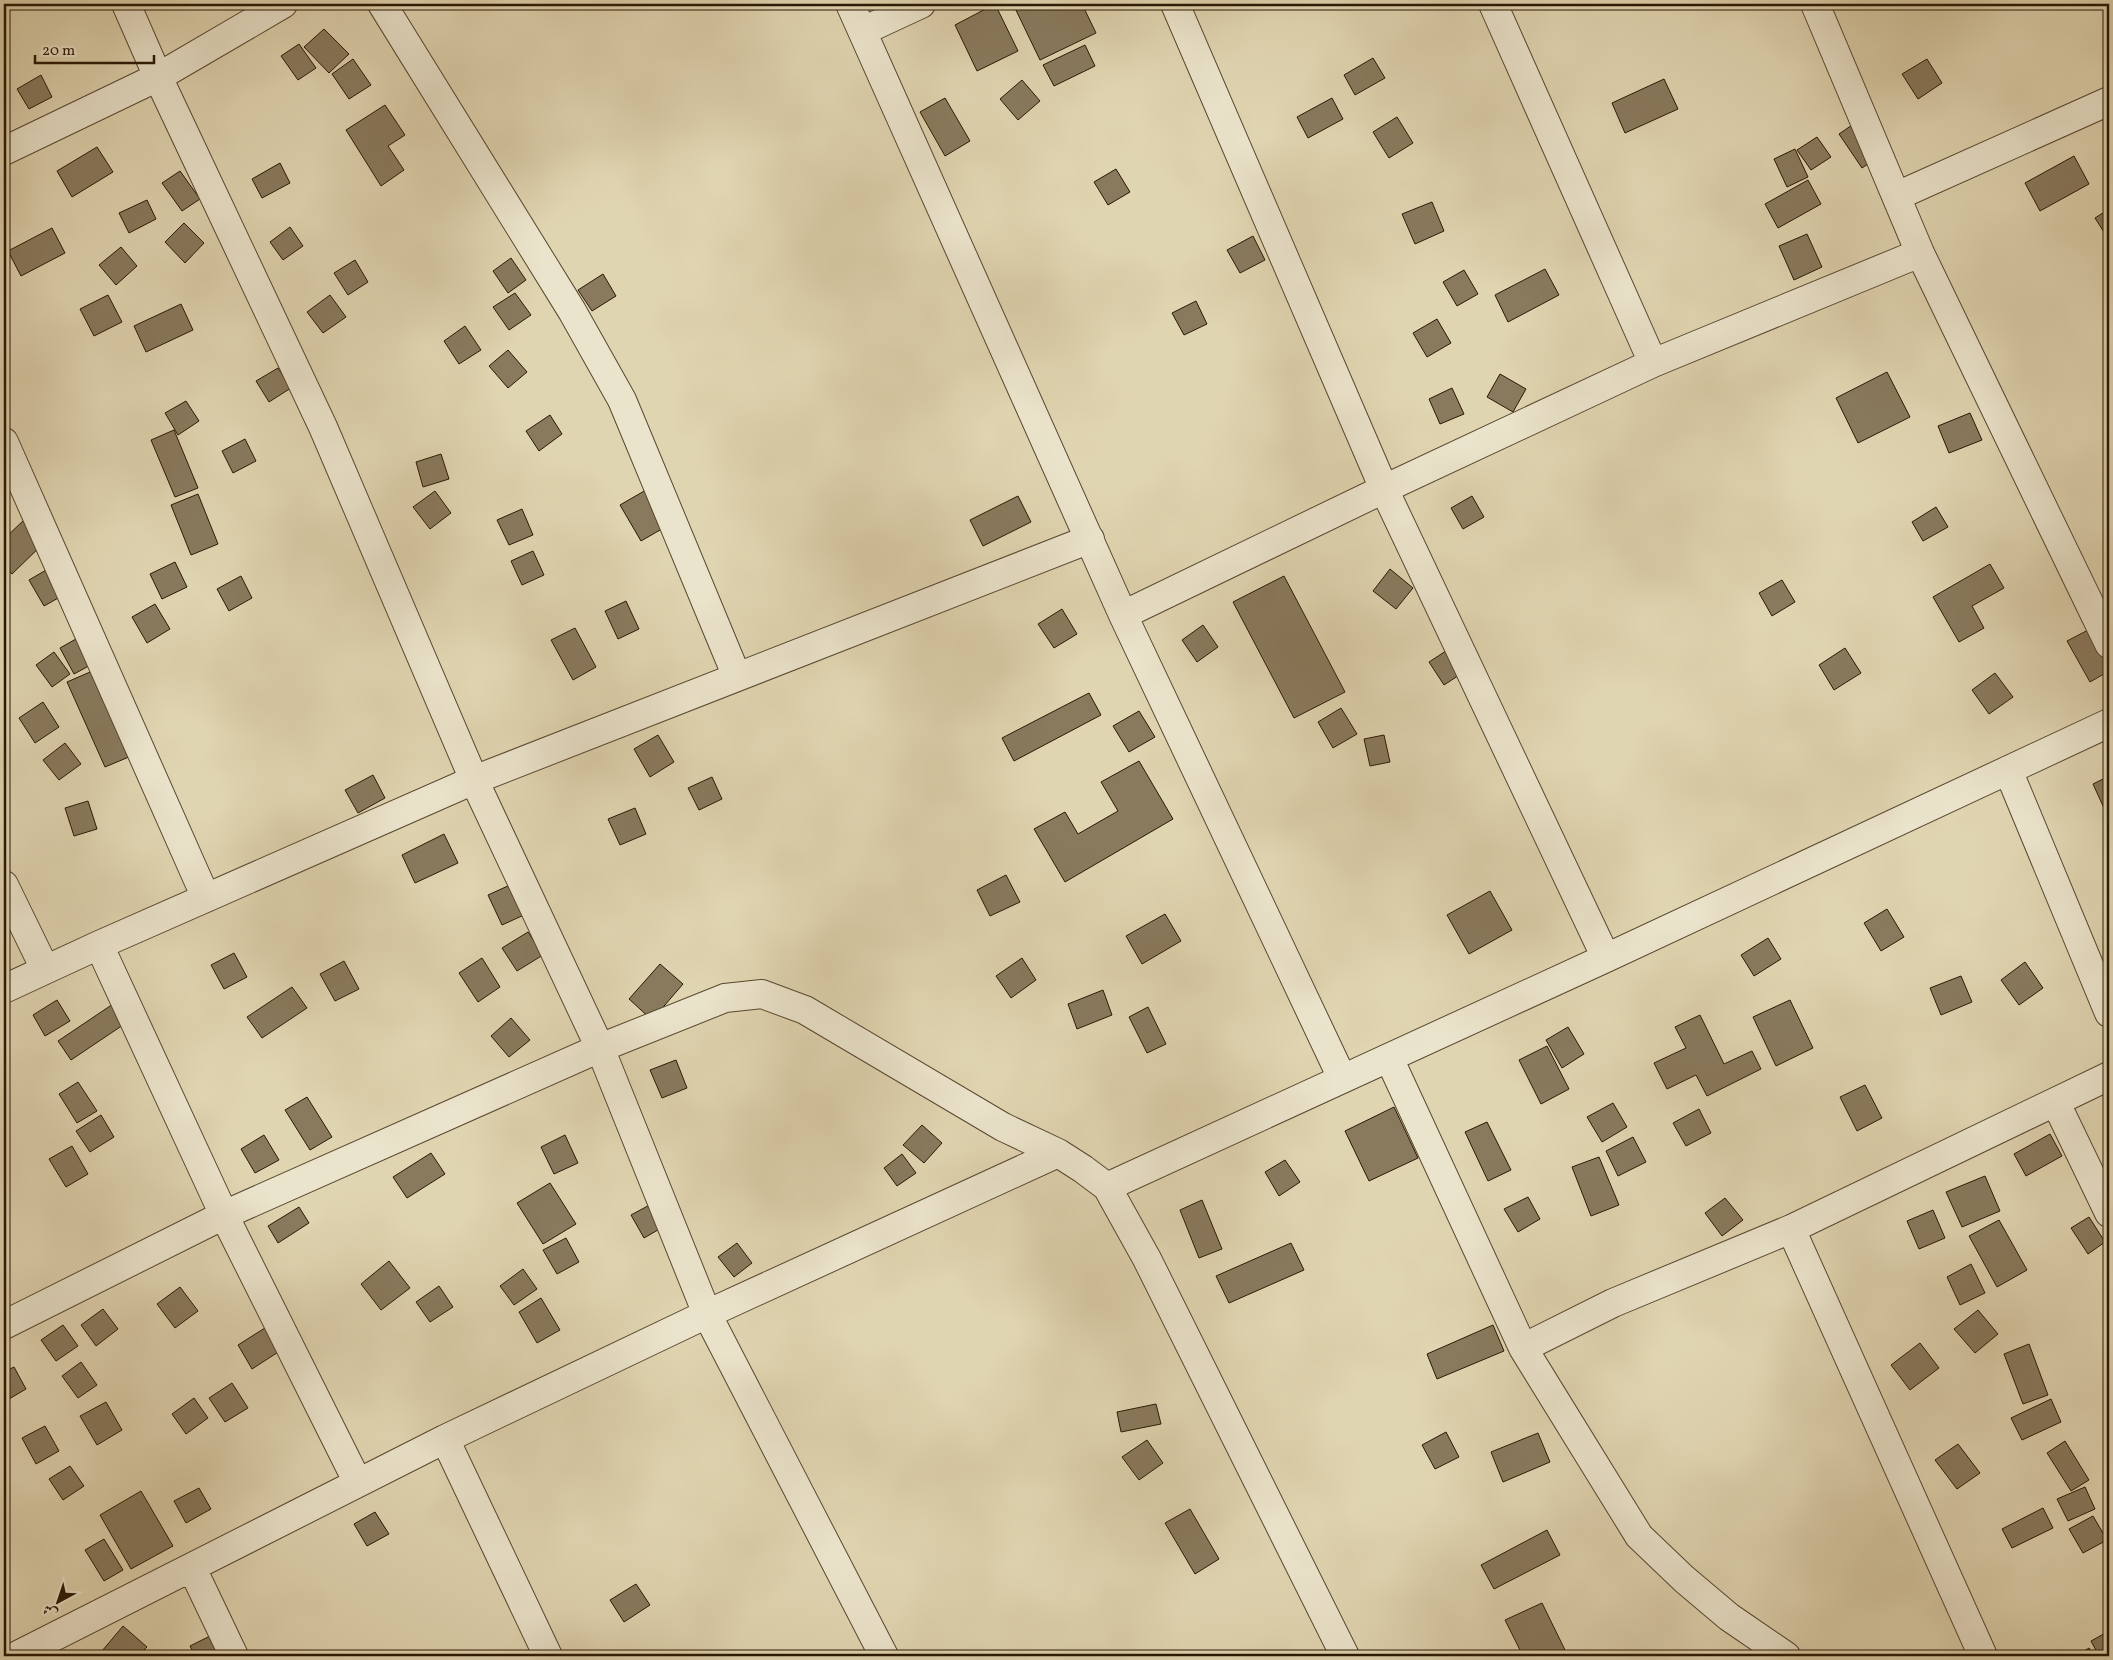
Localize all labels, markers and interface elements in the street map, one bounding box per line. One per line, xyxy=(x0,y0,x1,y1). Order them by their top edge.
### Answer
scale bar xyxy=(35,32,154,64)
text: 20 m xyxy=(42,41,75,62)
north arrow xyxy=(32,1578,82,1628)
text: ش xyxy=(39,1599,62,1623)

